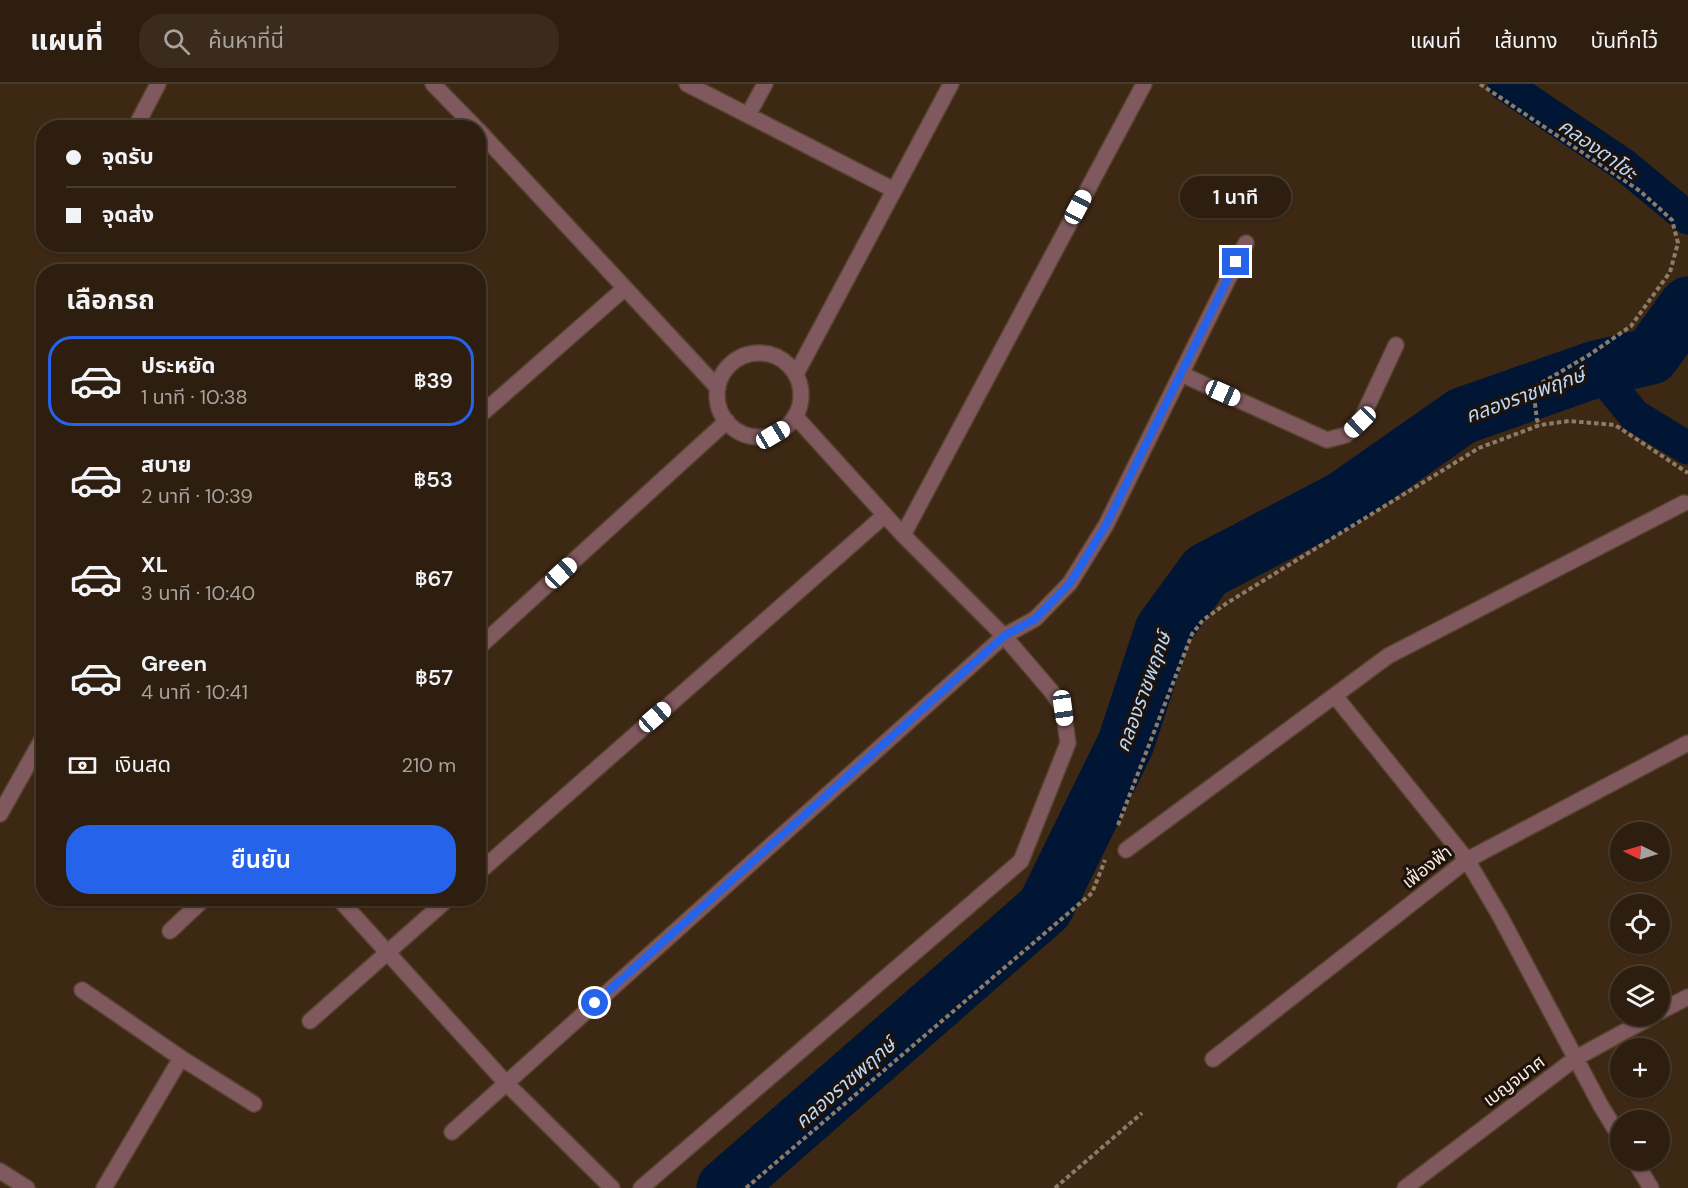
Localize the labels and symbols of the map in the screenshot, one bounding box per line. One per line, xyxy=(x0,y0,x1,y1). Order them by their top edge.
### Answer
water label: คลองตาโซะ xyxy=(1553,112,1644,187)
callout: 1 นาที xyxy=(1180,175,1292,217)
car xyxy=(1062,187,1094,227)
route end xyxy=(1222,248,1249,275)
water label: คลองราชพฤกษ์ xyxy=(1462,360,1592,429)
car xyxy=(1203,377,1243,409)
car xyxy=(1341,403,1379,441)
car xyxy=(753,418,793,452)
car xyxy=(542,554,580,592)
water label: คลองราชพฤกษ์ xyxy=(1109,625,1178,755)
car xyxy=(1052,689,1074,727)
car xyxy=(636,698,674,736)
north arrow xyxy=(1610,822,1670,882)
street label: เฟื่องฟ้า xyxy=(1397,839,1457,894)
route start xyxy=(581,989,608,1016)
water label: คลองราชพฤกษ์ xyxy=(789,1030,904,1134)
street label: เบญจมาศ xyxy=(1478,1050,1550,1112)

